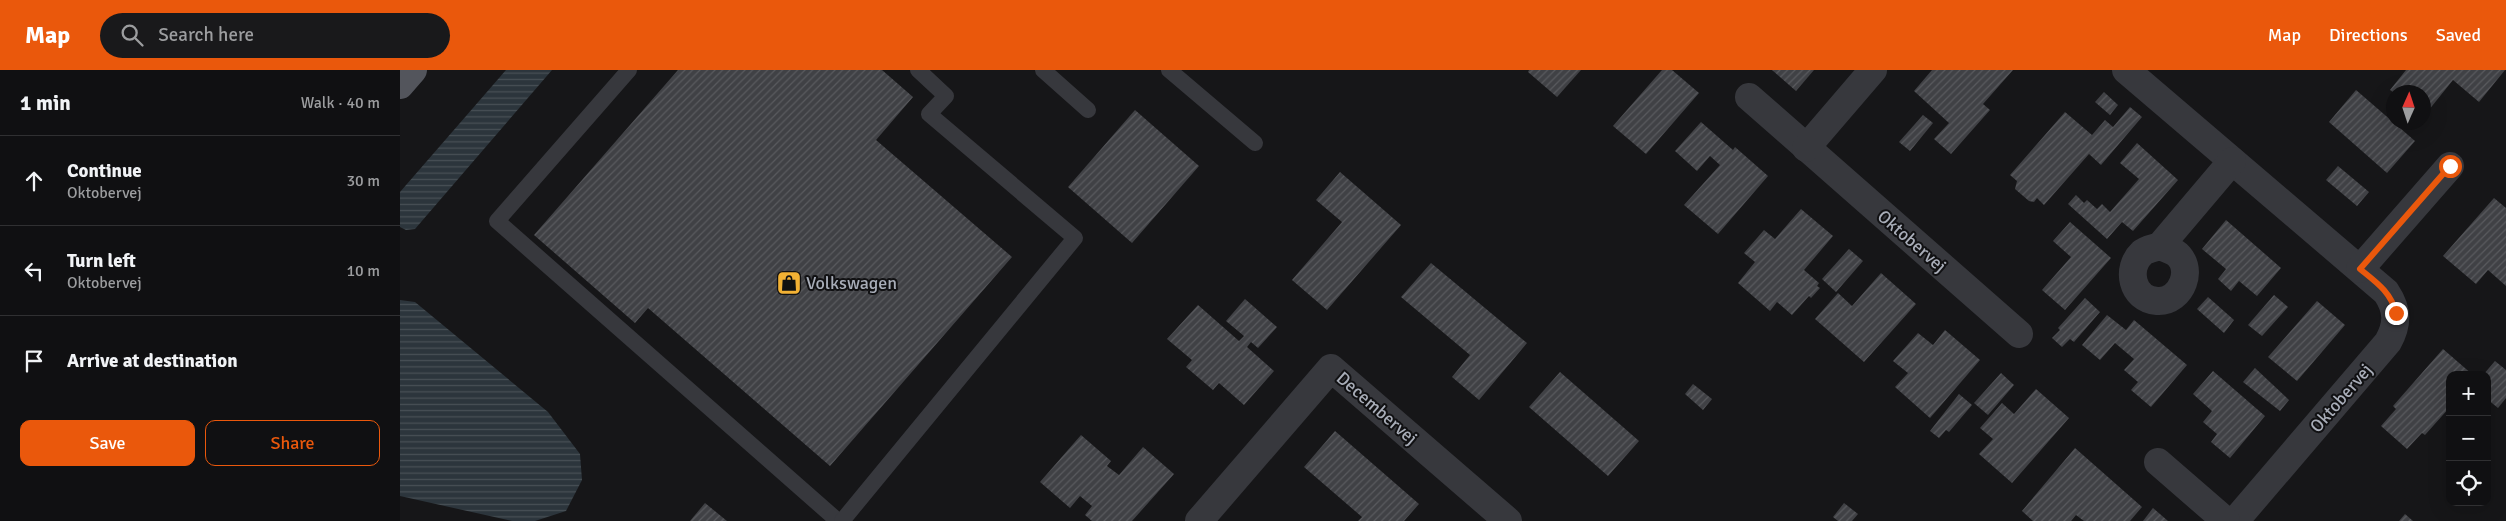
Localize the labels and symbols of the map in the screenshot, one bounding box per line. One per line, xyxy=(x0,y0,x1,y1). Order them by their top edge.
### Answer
north arrow xyxy=(2386,85,2431,130)
route start xyxy=(2439,155,2462,178)
street label: Oktobervej xyxy=(1873,205,1951,277)
shop icon: Volkswagen xyxy=(776,270,802,296)
place label: Volkswagen xyxy=(806,272,897,294)
route end xyxy=(2385,302,2408,325)
street label: Oktobervej xyxy=(2305,359,2377,437)
street label: Decembervej xyxy=(1332,367,1422,449)

